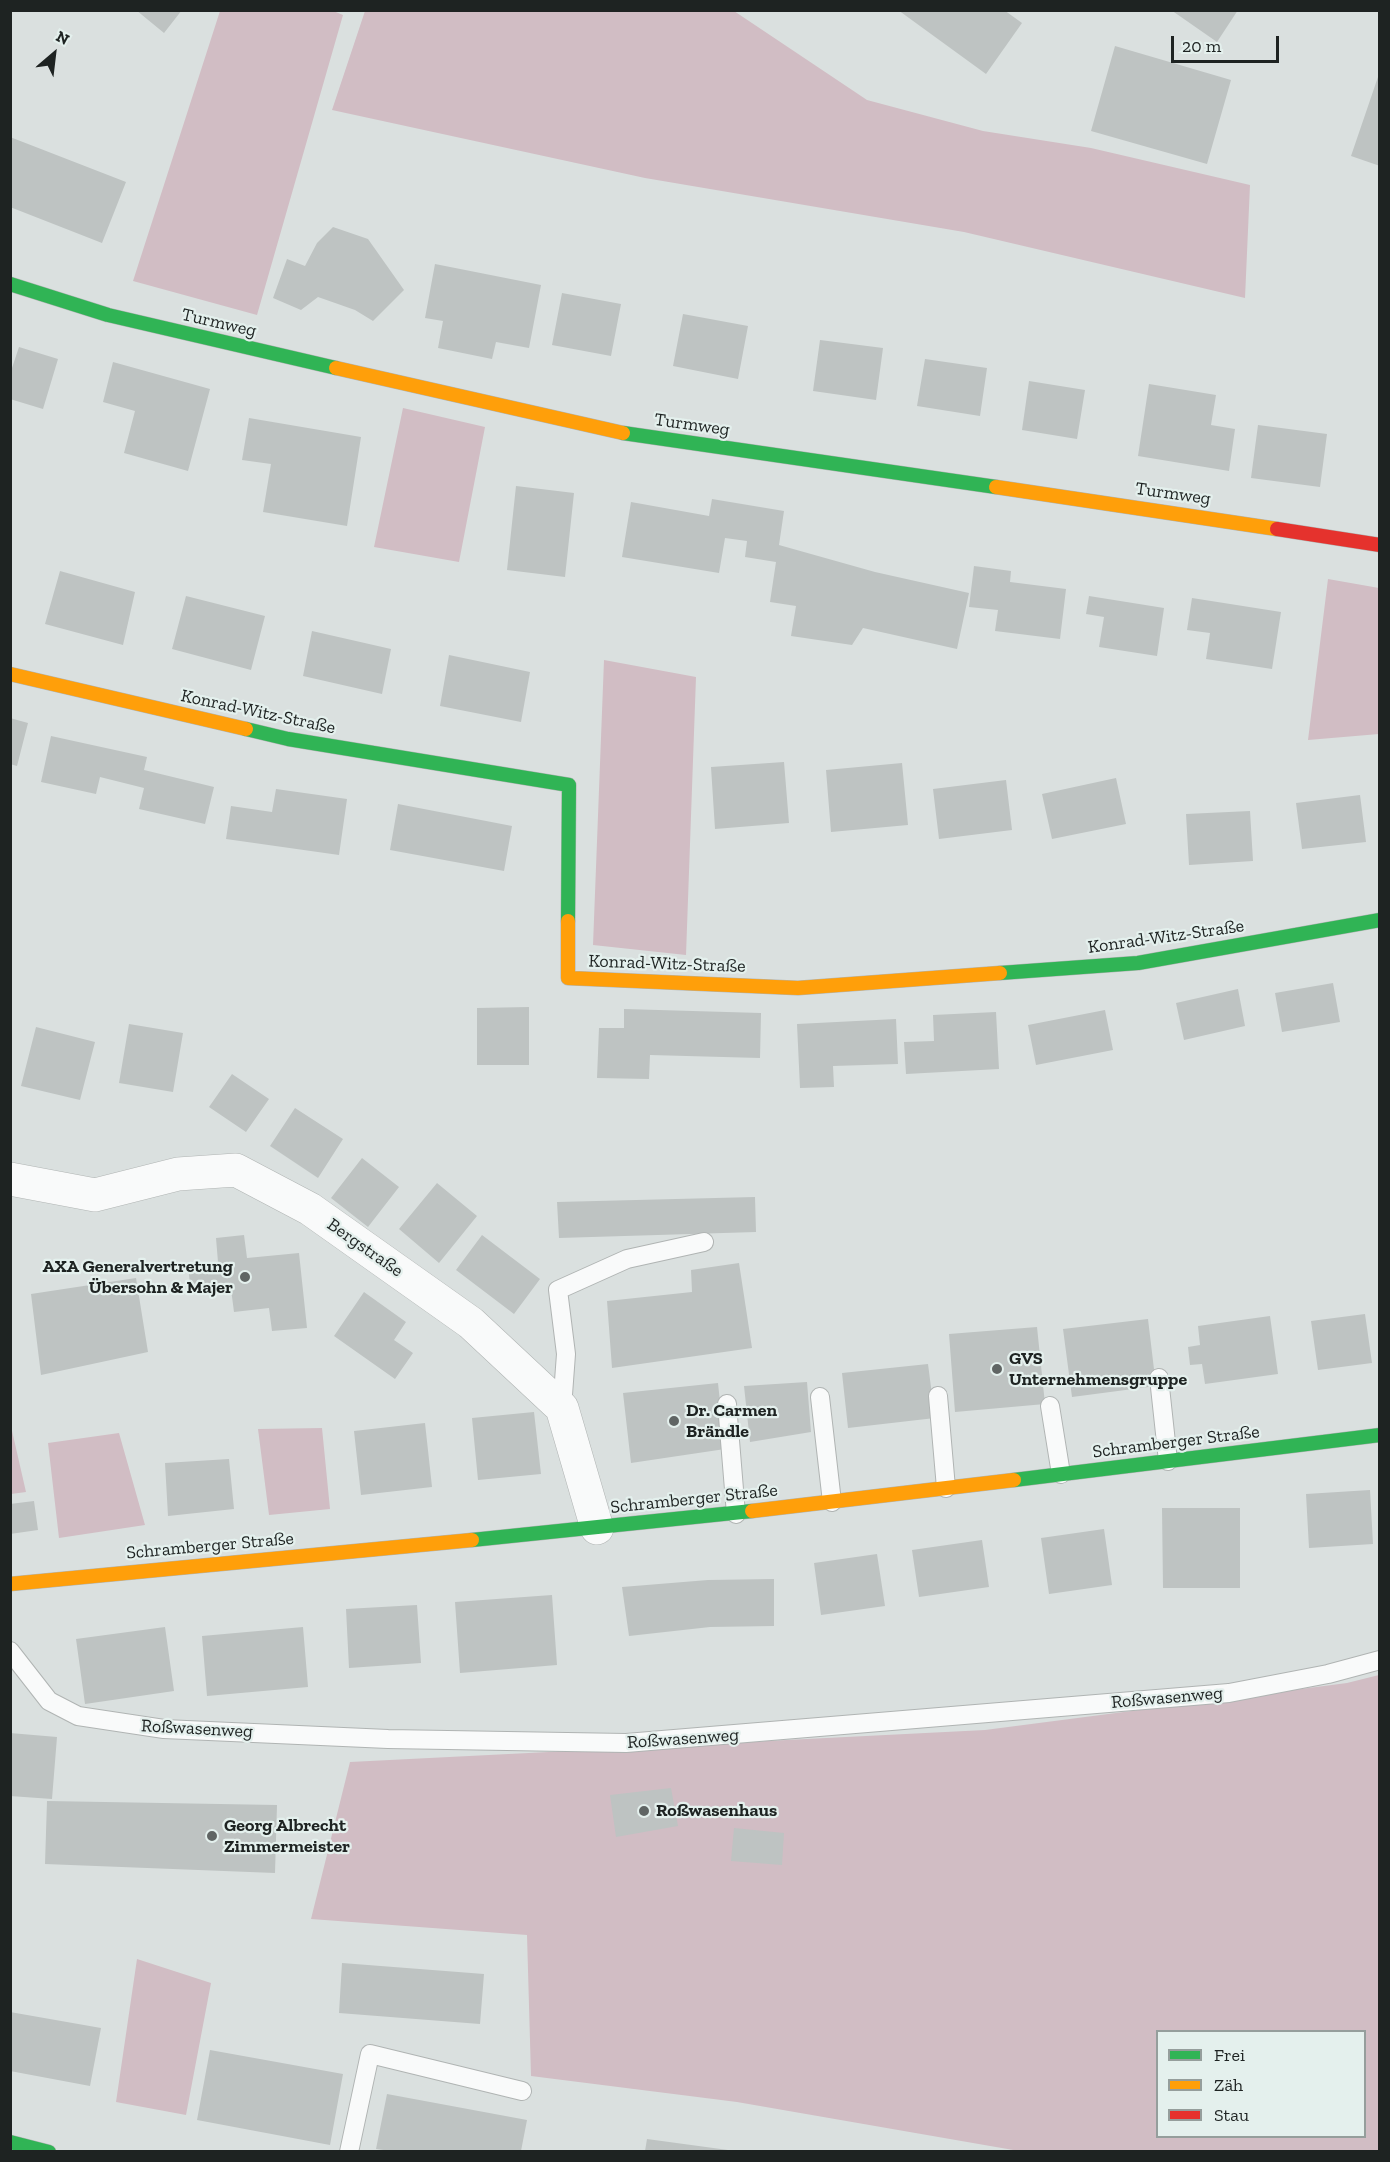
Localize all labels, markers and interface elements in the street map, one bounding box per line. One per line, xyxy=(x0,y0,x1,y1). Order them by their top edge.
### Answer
north arrow xyxy=(24,24,84,84)
scale bar xyxy=(1174,24,1282,62)
text: N xyxy=(53,26,73,49)
text: 20 m xyxy=(1182,35,1221,57)
street label: Turmweg xyxy=(180,304,258,342)
street label: Turmweg xyxy=(653,409,731,441)
street label: Turmweg xyxy=(1134,478,1212,510)
street label: Konrad-Witz-Straße xyxy=(179,685,337,739)
street label: Konrad-Witz-Straße xyxy=(1087,915,1245,959)
street label: Konrad-Witz-Straße xyxy=(588,950,746,978)
street label: Bergstraße xyxy=(323,1214,407,1282)
place label: AXA Generalvertretung Übersohn & Majer xyxy=(42,1256,233,1298)
marker: AXA Generalvertretung Übersohn & Majer xyxy=(238,1270,252,1284)
place label: GVS Unternehmensgruppe xyxy=(1009,1348,1187,1390)
marker: GVS Unternehmensgruppe xyxy=(990,1362,1004,1376)
place label: Dr. Carmen Brändle xyxy=(686,1400,777,1442)
marker: Dr. Carmen Brändle xyxy=(667,1414,681,1428)
street label: Schramberger Straße xyxy=(1091,1421,1261,1463)
street label: Schramberger Straße xyxy=(609,1479,779,1519)
street label: Schramberger Straße xyxy=(125,1528,295,1564)
street label: Roßwasenweg xyxy=(1110,1682,1224,1714)
street label: Roßwasenweg xyxy=(141,1715,253,1743)
street label: Roßwasenweg xyxy=(626,1724,740,1754)
place label: Roßwasenhaus xyxy=(656,1800,777,1822)
marker: Roßwasenhaus xyxy=(637,1804,651,1818)
place label: Georg Albrecht Zimmermeister xyxy=(224,1815,350,1858)
marker: Georg Albrecht Zimmermeister xyxy=(205,1829,219,1843)
legend xyxy=(1156,2030,1366,2138)
text: Frei xyxy=(1214,2044,1245,2066)
text: Zäh xyxy=(1214,2074,1243,2096)
text: Stau xyxy=(1214,2104,1249,2126)

